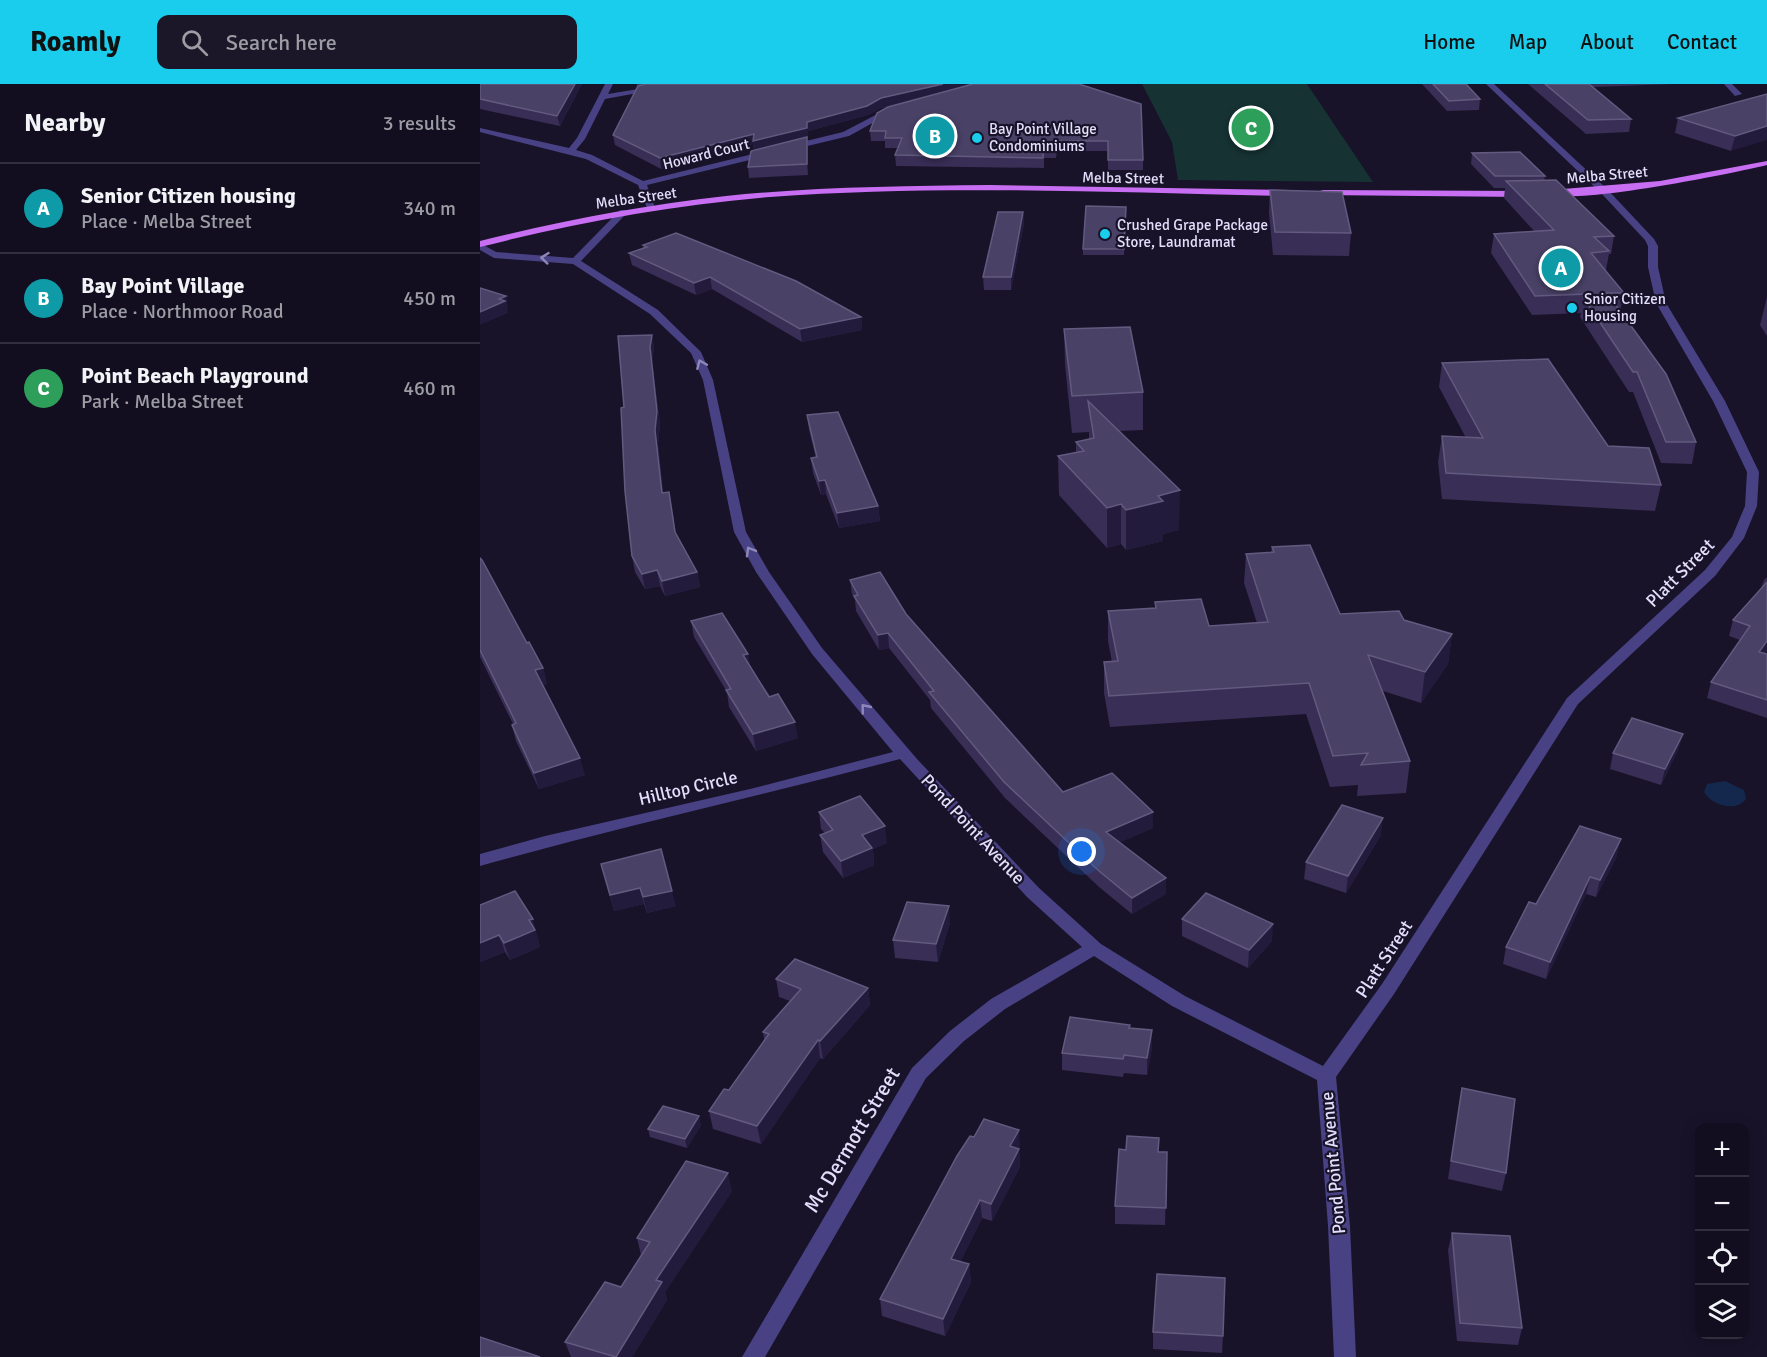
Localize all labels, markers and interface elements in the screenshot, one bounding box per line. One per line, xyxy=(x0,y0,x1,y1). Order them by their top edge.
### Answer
search box xyxy=(157,15,577,69)
text: Roamly xyxy=(30,25,121,59)
icon: search xyxy=(178,26,211,59)
text: Search here xyxy=(226,29,337,56)
text: Home xyxy=(1423,29,1476,55)
text: Map xyxy=(1509,29,1547,55)
text: About xyxy=(1580,29,1634,55)
text: Contact xyxy=(1667,29,1737,55)
pin: C xyxy=(1232,106,1270,150)
text: Nearby xyxy=(24,107,105,139)
text: 3 results xyxy=(383,111,456,136)
pin: B xyxy=(916,113,954,158)
place label: Bay Point Village Condominiums xyxy=(989,120,1097,155)
marker: Bay Point Village Condominiums xyxy=(970,131,984,145)
street label: Howard Court xyxy=(661,135,751,173)
street label: Melba Street xyxy=(1565,162,1649,188)
street label: Melba Street xyxy=(1082,168,1164,188)
text: Senior Citizen housing xyxy=(81,182,296,209)
street label: Melba Street xyxy=(594,183,678,213)
text: A xyxy=(37,196,50,221)
text: 340 m xyxy=(403,196,456,221)
text: Place · Melba Street xyxy=(81,209,252,234)
place label: Crushed Grape Package Store, Laundramat xyxy=(1117,216,1268,251)
marker: Crushed Grape Package Store, Laundramat xyxy=(1098,227,1112,241)
pin: A xyxy=(1542,246,1580,291)
one-way arrow xyxy=(541,252,550,265)
text: Bay Point Village xyxy=(81,272,244,299)
text: B xyxy=(37,286,50,311)
text: 450 m xyxy=(403,286,456,311)
place label: Snior Citizen Housing xyxy=(1584,290,1666,325)
text: Place · Northmoor Road xyxy=(81,299,284,324)
marker: Snior Citizen Housing xyxy=(1565,301,1579,315)
one-way arrow xyxy=(696,359,708,370)
text: Point Beach Playground xyxy=(81,362,309,389)
text: C xyxy=(37,376,50,401)
text: 460 m xyxy=(403,376,456,401)
text: Park · Melba Street xyxy=(81,389,244,414)
street label: Platt Street xyxy=(1641,534,1719,612)
one-way arrow xyxy=(746,547,757,558)
one-way arrow xyxy=(862,704,873,715)
street label: Hilltop Circle xyxy=(636,766,740,810)
street label: Pond Point Avenue xyxy=(916,769,1030,889)
your location xyxy=(1067,837,1096,866)
street label: Platt Street xyxy=(1351,916,1417,1002)
street label: Mc Dermott Street xyxy=(798,1063,906,1217)
street label: Pond Point Avenue xyxy=(1316,1091,1350,1235)
map controls xyxy=(1695,1123,1749,1339)
button: + xyxy=(1695,1123,1749,1177)
button: − xyxy=(1695,1177,1749,1231)
button: locate xyxy=(1695,1231,1749,1285)
button: layers xyxy=(1695,1285,1749,1339)

